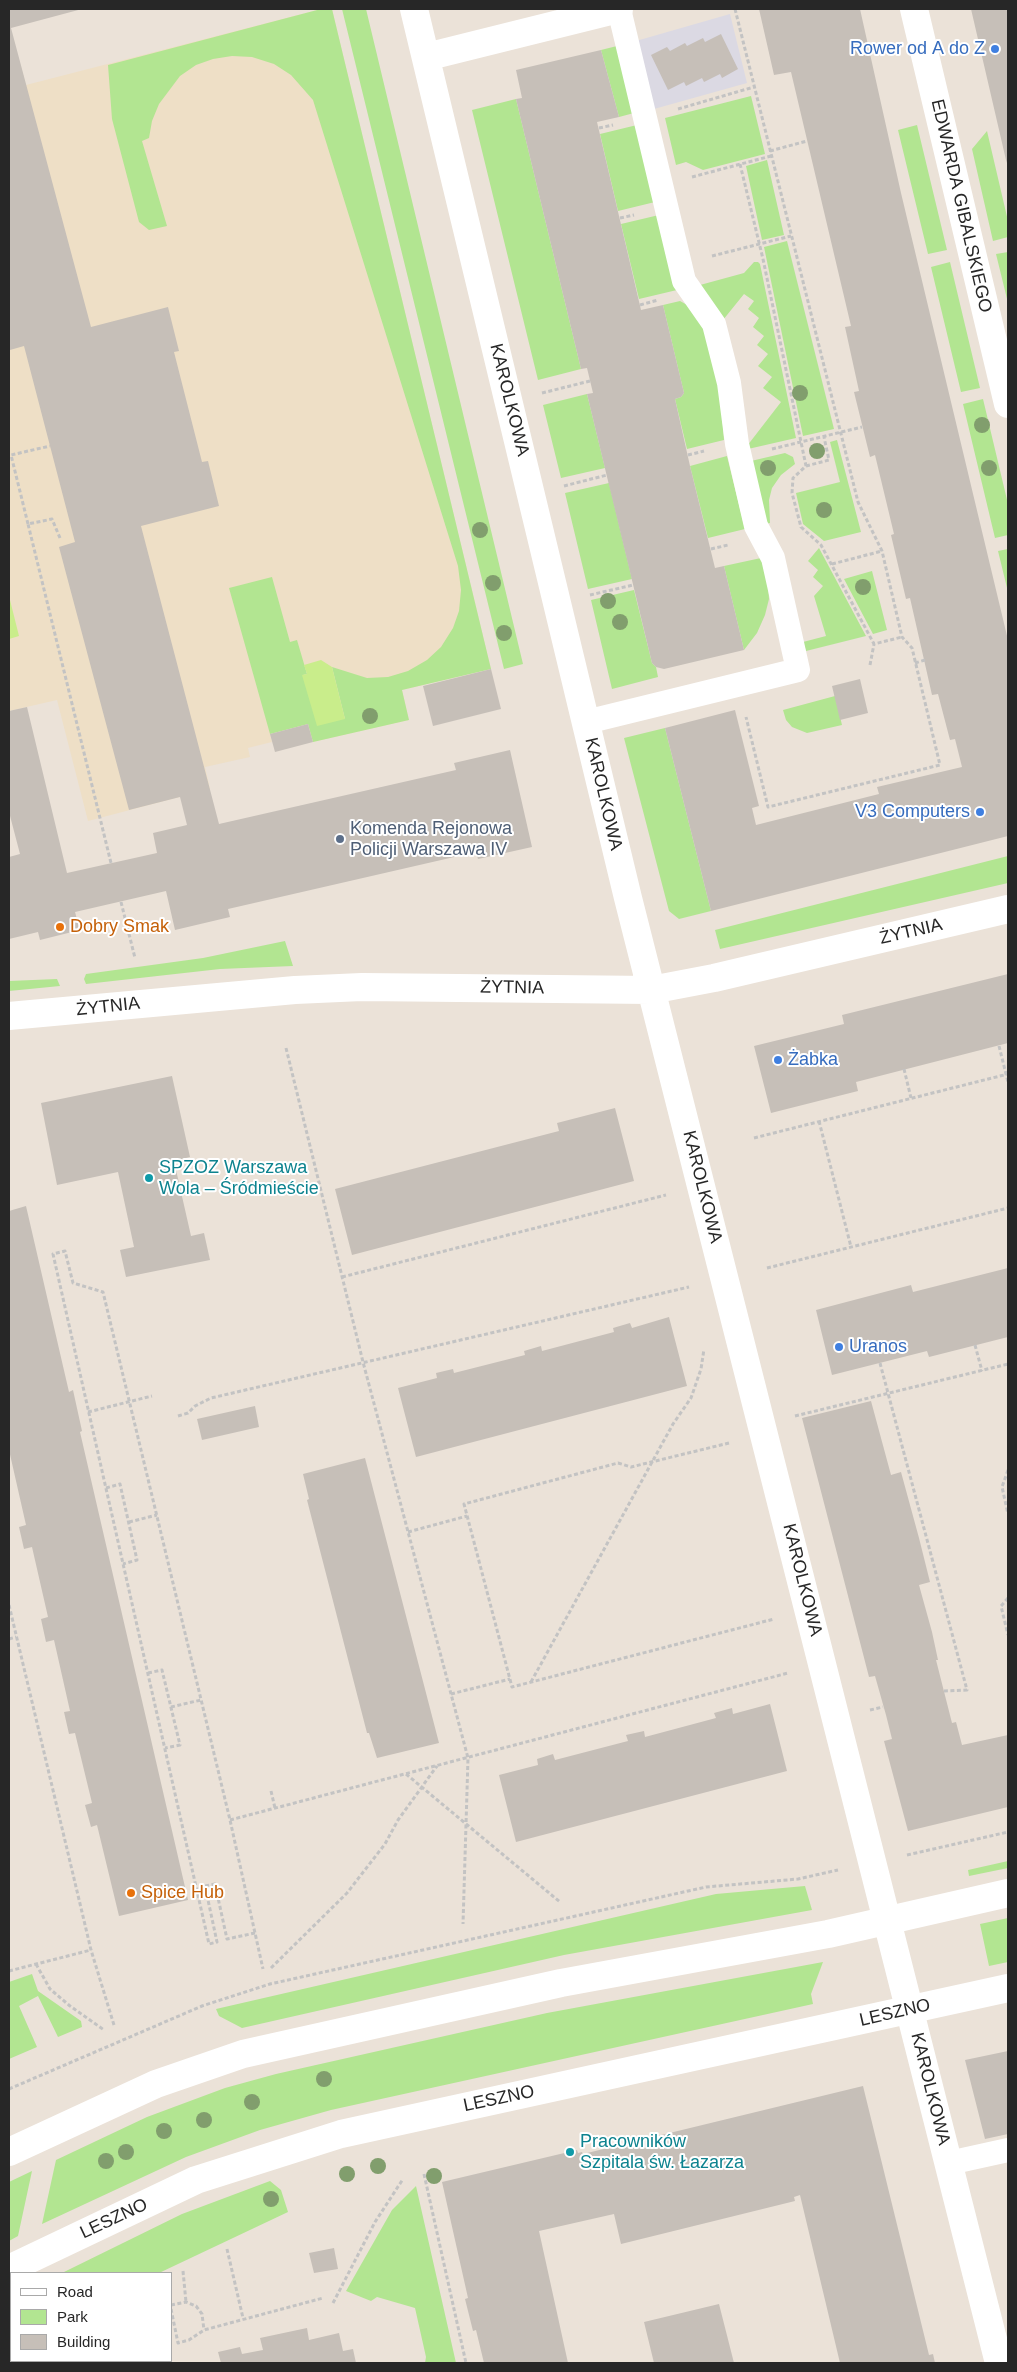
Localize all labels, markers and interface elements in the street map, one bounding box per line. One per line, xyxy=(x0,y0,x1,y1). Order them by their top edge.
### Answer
place label: Rower od A do Z xyxy=(850,38,985,60)
marker: Rower od A do Z xyxy=(989,43,1001,55)
street label: EDWARDA GIBALSKIEGO xyxy=(926,97,996,315)
street label: KAROLKOWA xyxy=(485,341,533,459)
street label: KAROLKOWA xyxy=(580,735,626,853)
place label: V3 Computers xyxy=(855,801,970,823)
marker: V3 Computers xyxy=(974,806,986,818)
place label: Komenda Rejonowa Policji Warszawa IV xyxy=(350,818,512,861)
marker: Komenda Rejonowa Policji Warszawa IV xyxy=(334,833,346,845)
street label: ŻYTNIA xyxy=(877,914,945,950)
place label: Dobry Smak xyxy=(70,916,169,938)
marker: Dobry Smak xyxy=(54,921,66,933)
street label: ŻYTNIA xyxy=(480,977,544,999)
street label: ŻYTNIA xyxy=(75,993,141,1021)
place label: Żabka xyxy=(788,1049,838,1071)
marker: Żabka xyxy=(772,1054,784,1066)
street label: KAROLKOWA xyxy=(678,1128,726,1246)
place label: SPZOZ Warszawa Wola – Śródmieście xyxy=(159,1157,319,1200)
marker: SPZOZ Warszawa Wola – Śródmieście xyxy=(143,1172,155,1184)
place label: Uranos xyxy=(849,1336,907,1358)
marker: Uranos xyxy=(833,1341,845,1353)
street label: KAROLKOWA xyxy=(778,1521,826,1639)
place label: Spice Hub xyxy=(141,1882,224,1904)
marker: Spice Hub xyxy=(125,1887,137,1899)
street label: LESZNO xyxy=(857,1994,933,2032)
street label: KAROLKOWA xyxy=(906,2030,954,2148)
street label: LESZNO xyxy=(462,2081,536,2117)
place label: Pracowników Szpitala św. Łazarza xyxy=(580,2131,744,2174)
marker: Pracowników Szpitala św. Łazarza xyxy=(564,2146,576,2158)
street label: LESZNO xyxy=(77,2194,151,2244)
legend xyxy=(10,2272,172,2362)
text: Road xyxy=(57,2283,93,2300)
text: Park xyxy=(57,2308,88,2325)
text: Building xyxy=(57,2333,110,2350)

